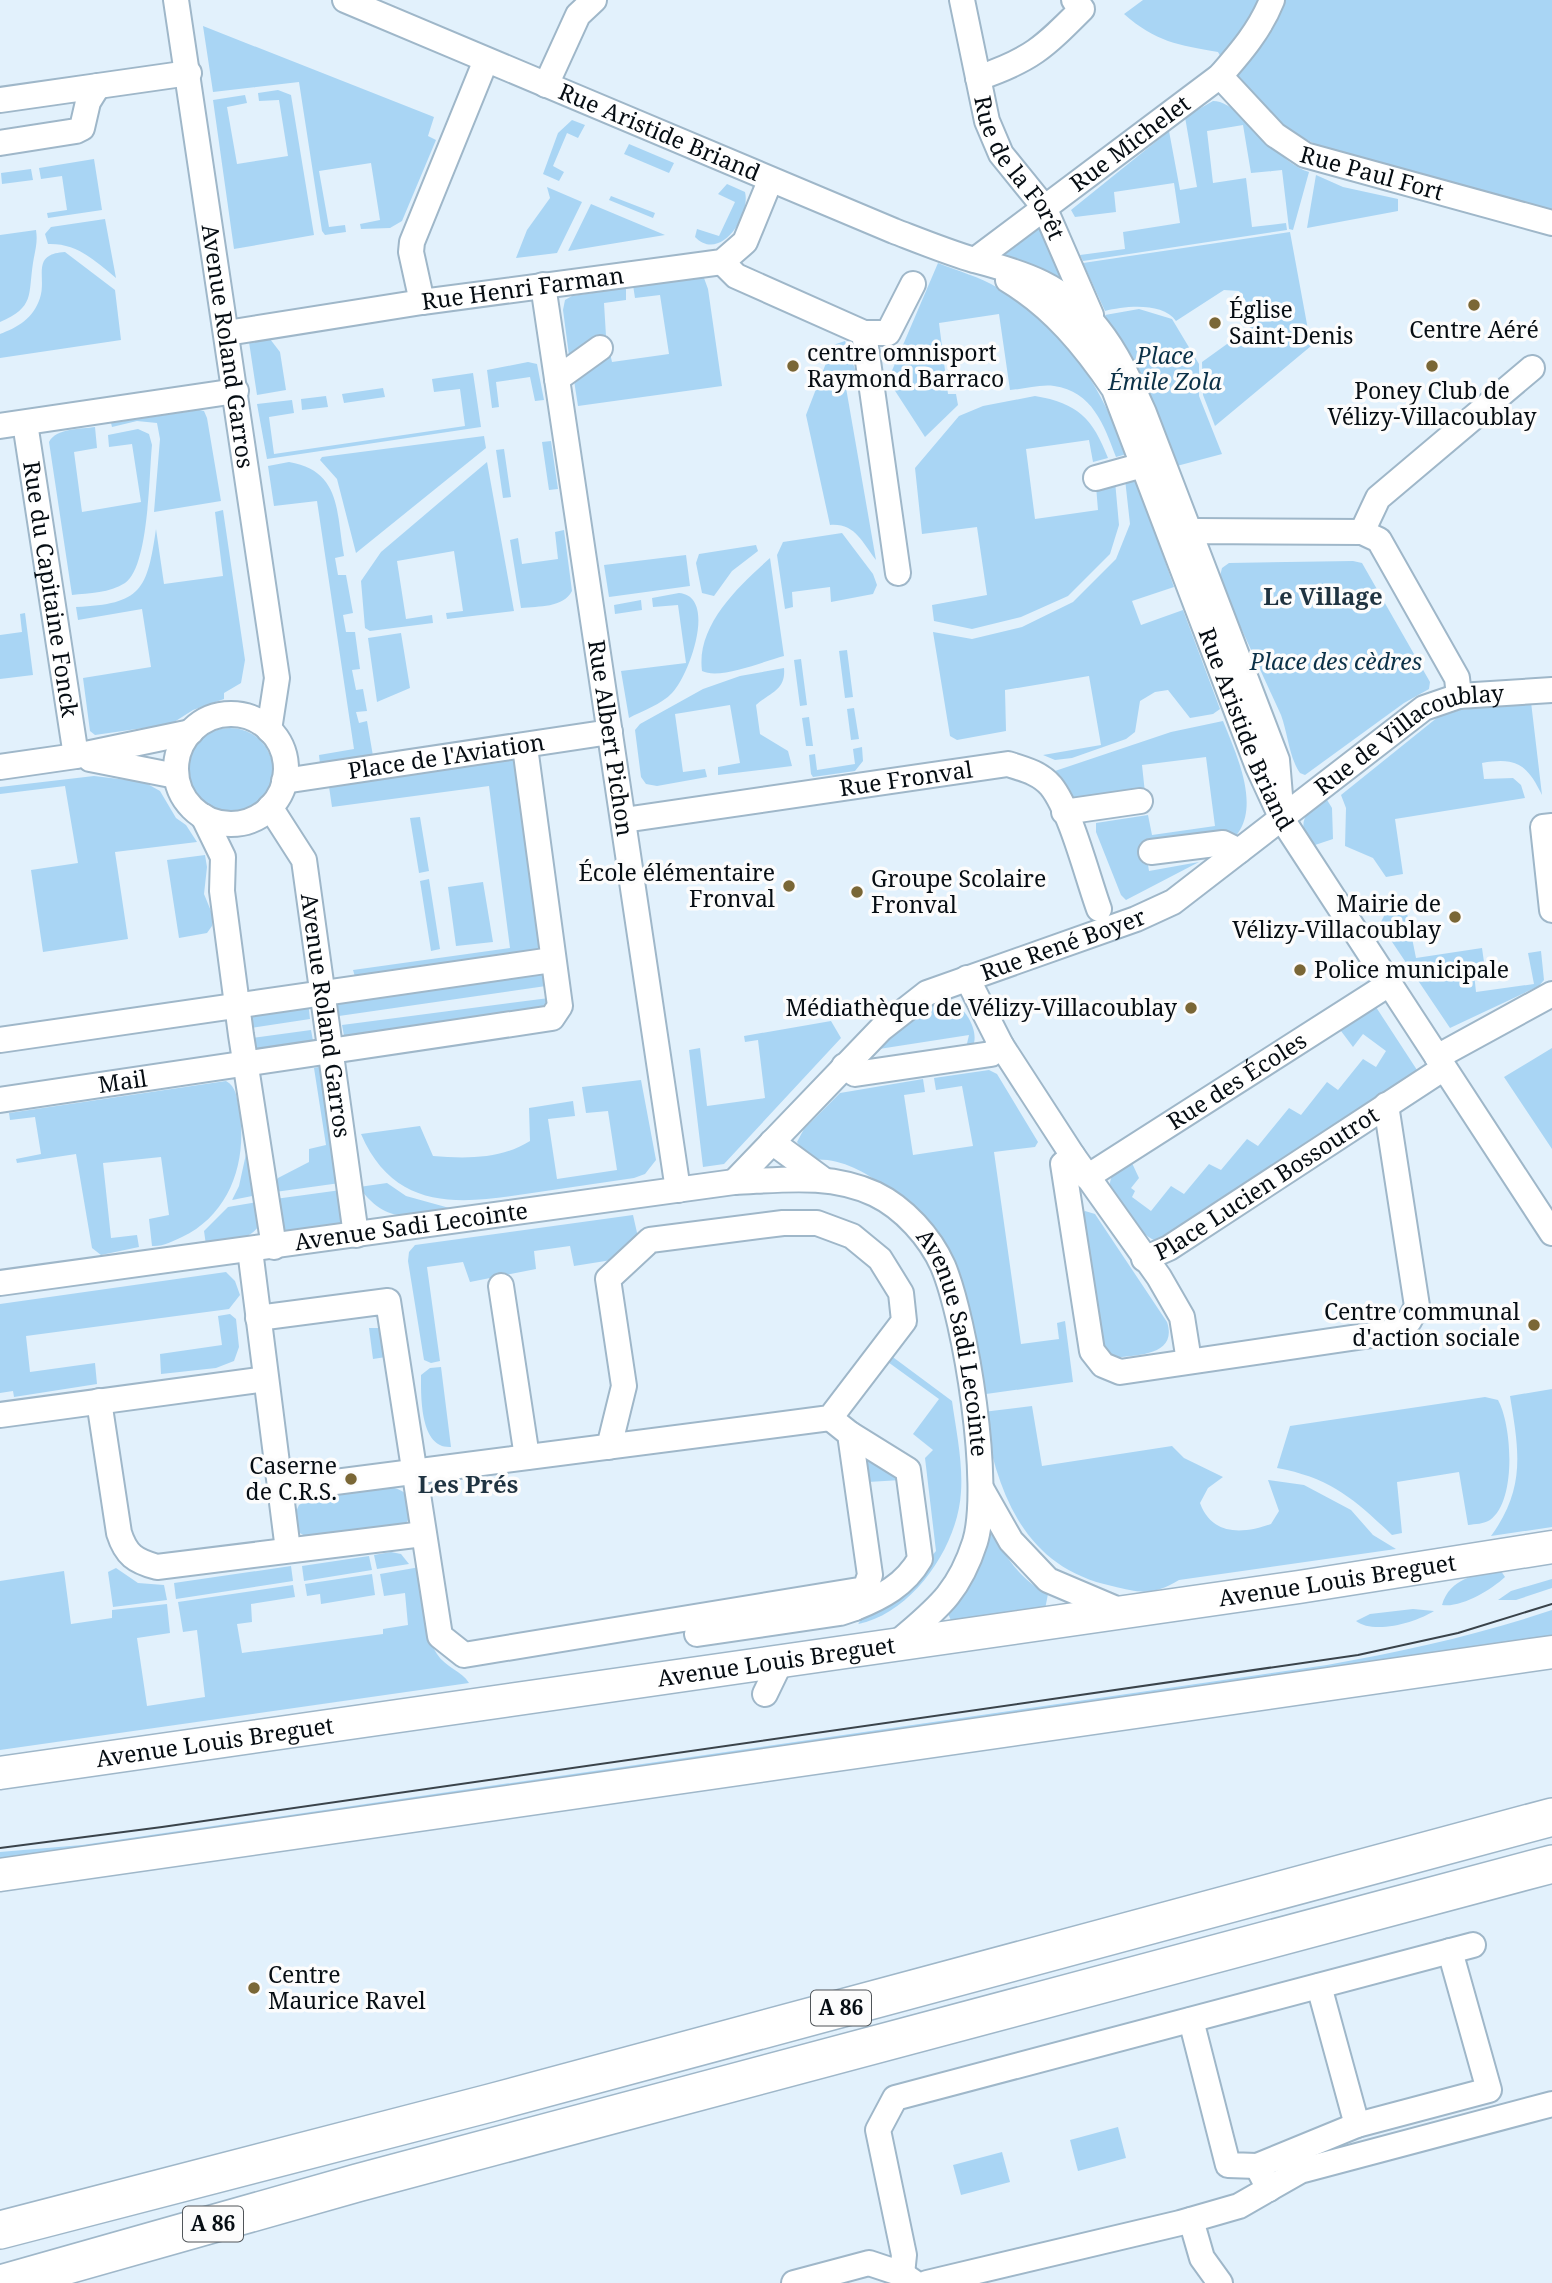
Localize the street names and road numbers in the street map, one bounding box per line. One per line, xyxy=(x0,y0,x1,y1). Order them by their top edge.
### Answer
street label: Rue Aristide Briand xyxy=(554,75,765,188)
street label: Rue Michelet xyxy=(1063,87,1196,198)
street label: Rue de la Forêt xyxy=(967,93,1073,244)
street label: Rue Paul Fort xyxy=(1297,137,1447,207)
street label: Avenue Roland Garros xyxy=(195,222,263,470)
street label: Rue Henri Farman xyxy=(420,258,626,317)
street label: Rue du Capitaine Fonck xyxy=(16,459,87,720)
street label: Rue Aristide Briand xyxy=(1191,623,1302,836)
street label: Rue Albert Pichon xyxy=(581,638,642,838)
street label: Rue de Villacoublay xyxy=(1307,676,1505,802)
street label: Place de l'Aviation xyxy=(345,725,547,786)
street label: Rue Fronval xyxy=(837,752,974,803)
street label: Avenue Roland Garros xyxy=(294,891,359,1140)
street label: Rue René Boyer xyxy=(976,900,1151,988)
street label: Rue des Écoles xyxy=(1161,1024,1312,1137)
street label: Mail xyxy=(96,1061,149,1100)
street label: Place Lucien Bossoutrot xyxy=(1149,1098,1384,1267)
street label: Avenue Sadi Lecointe xyxy=(292,1194,530,1257)
street label: Avenue Sadi Lecointe xyxy=(910,1222,996,1458)
street label: Avenue Louis Breguet xyxy=(1216,1545,1458,1613)
street label: Avenue Louis Breguet xyxy=(655,1628,897,1694)
street label: Avenue Louis Breguet xyxy=(94,1708,336,1774)
road number: A 86 xyxy=(811,1990,871,2025)
road number: A 86 xyxy=(183,2206,243,2242)

